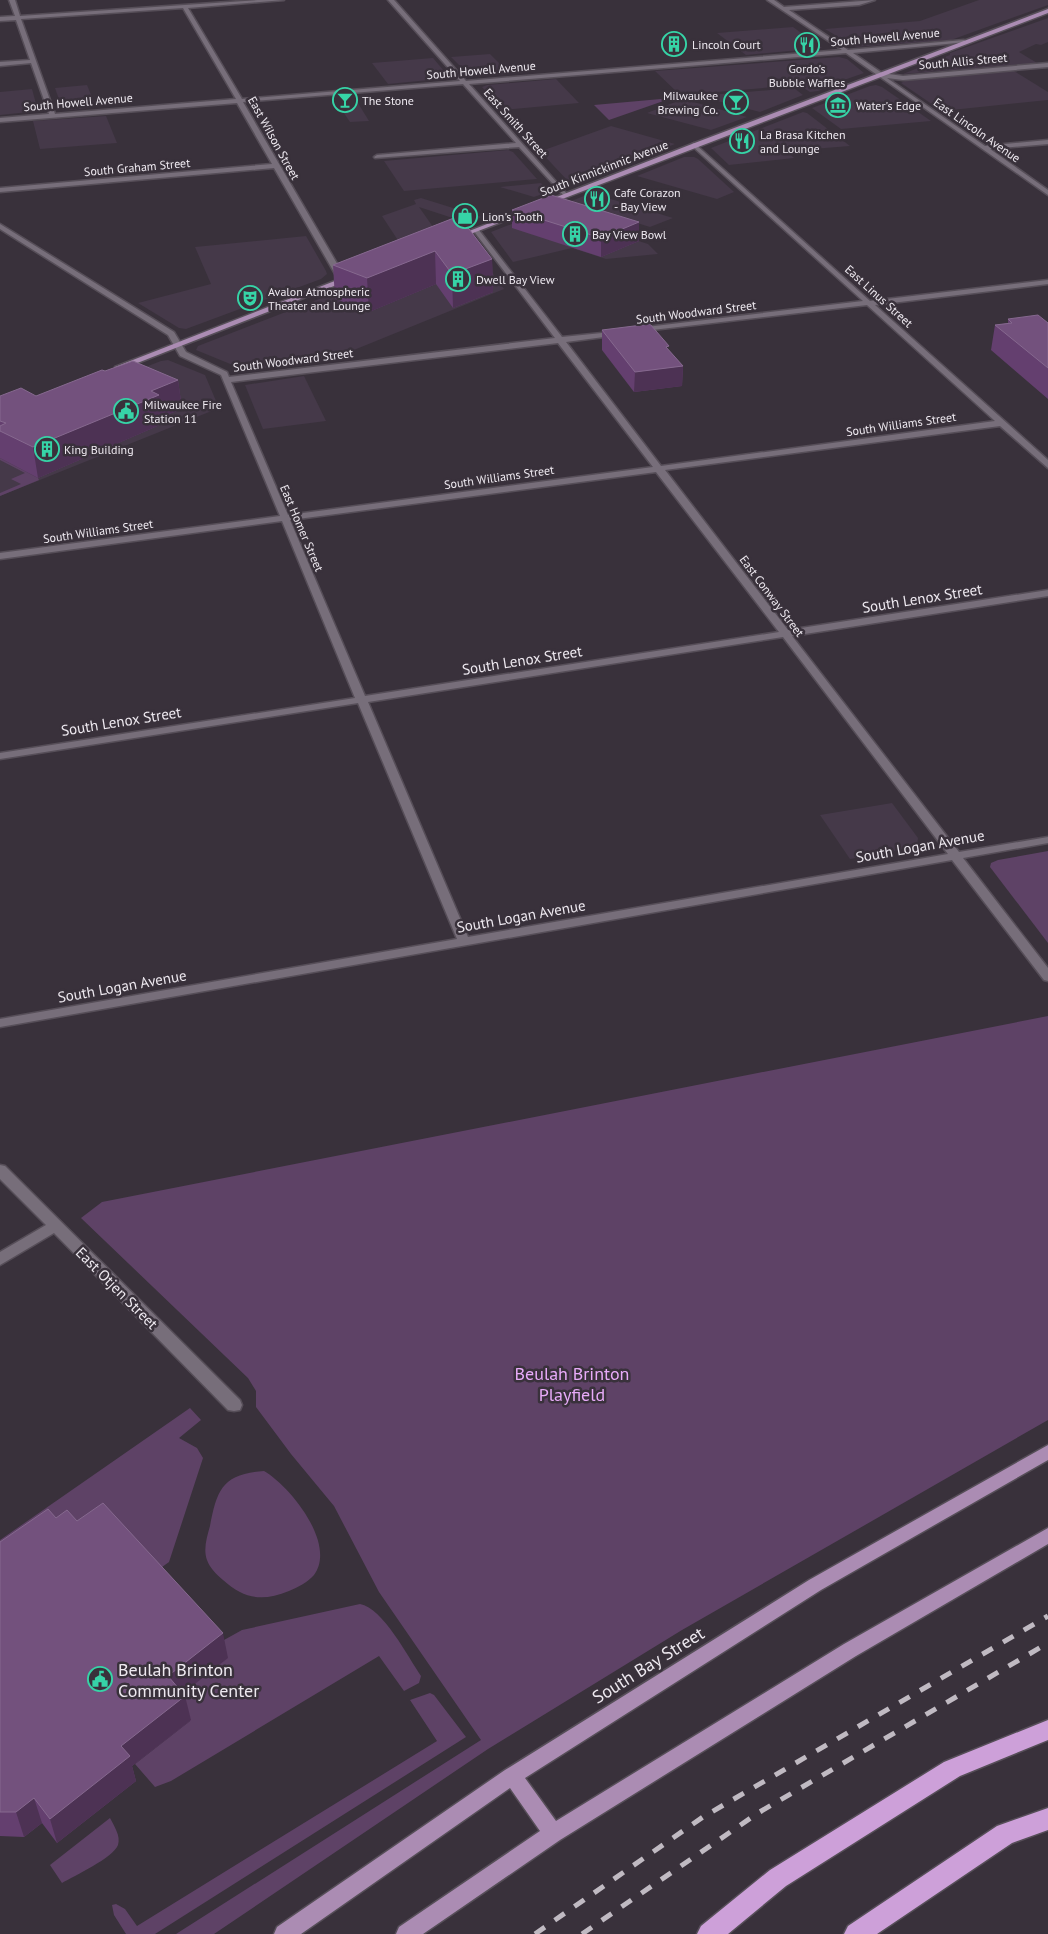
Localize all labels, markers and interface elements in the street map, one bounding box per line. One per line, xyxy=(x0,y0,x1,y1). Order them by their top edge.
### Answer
street label: South Howell Avenue xyxy=(830,25,940,49)
building icon: Lincoln Court xyxy=(661,31,687,57)
restaurant icon: Gordo's Bubble Waffles xyxy=(794,32,820,58)
place label: Lincoln Court xyxy=(692,37,761,52)
street label: South Allis Street xyxy=(918,50,1008,72)
street label: South Howell Avenue xyxy=(426,58,536,82)
place label: Gordo's Bubble Waffles xyxy=(769,61,845,90)
street label: East Smith Street xyxy=(481,85,551,161)
bar icon: The Stone xyxy=(332,87,358,113)
place label: Milwaukee Brewing Co. xyxy=(657,88,718,117)
bar icon: Milwaukee Brewing Co. xyxy=(723,89,749,115)
street label: South Howell Avenue xyxy=(23,90,133,114)
museum icon: Water's Edge xyxy=(825,92,851,118)
place label: The Stone xyxy=(362,93,414,108)
street label: East Wilson Street xyxy=(245,94,303,182)
street label: East Lincoln Avenue xyxy=(931,94,1023,166)
place label: Water's Edge xyxy=(856,98,921,113)
place label: La Brasa Kitchen and Lounge xyxy=(760,127,845,156)
restaurant icon: La Brasa Kitchen and Lounge xyxy=(729,128,755,154)
street label: South Kinnickinnic Avenue xyxy=(538,137,670,199)
street label: South Graham Street xyxy=(83,155,191,179)
place label: Cafe Corazon - Bay View xyxy=(614,185,681,214)
restaurant icon: Cafe Corazon - Bay View xyxy=(584,186,610,212)
shop icon: Lion's Tooth xyxy=(452,203,478,229)
place label: Lion's Tooth xyxy=(482,209,543,224)
building icon: Bay View Bowl xyxy=(562,221,588,247)
place label: Bay View Bowl xyxy=(592,227,667,242)
street label: East Linus Street xyxy=(842,262,916,330)
building icon: Dwell Bay View xyxy=(445,266,471,292)
place label: Dwell Bay View xyxy=(476,272,555,287)
place label: Avalon Atmospheric Theater and Lounge xyxy=(268,284,370,313)
theatre icon: Avalon Atmospheric Theater and Lounge xyxy=(237,285,263,311)
street label: South Woodward Street xyxy=(635,297,757,327)
street label: South Woodward Street xyxy=(232,345,354,375)
place label: Milwaukee Fire Station 11 xyxy=(144,397,222,426)
public building icon: Milwaukee Fire Station 11 xyxy=(113,398,139,424)
street label: South Williams Street xyxy=(845,409,957,439)
building icon: King Building xyxy=(34,436,60,462)
place label: King Building xyxy=(64,442,134,457)
street label: South Williams Street xyxy=(443,462,555,492)
street label: East Homer Street xyxy=(277,482,327,574)
street label: South Williams Street xyxy=(42,516,154,546)
street label: East Conway Street xyxy=(737,552,807,640)
street label: South Lenox Street xyxy=(861,579,983,617)
street label: South Lenox Street xyxy=(461,641,583,679)
street label: South Lenox Street xyxy=(60,702,182,740)
street label: South Logan Avenue xyxy=(854,825,986,867)
street label: South Logan Avenue xyxy=(455,895,587,937)
street label: South Logan Avenue xyxy=(56,965,188,1007)
street label: East Otjen Street xyxy=(72,1243,162,1333)
park label: Beulah Brinton Playfield xyxy=(515,1362,629,1406)
street label: South Bay Street xyxy=(588,1621,708,1709)
place label: Beulah Brinton Community Center xyxy=(118,1658,259,1702)
public building icon: Beulah Brinton Community Center xyxy=(87,1666,113,1692)

